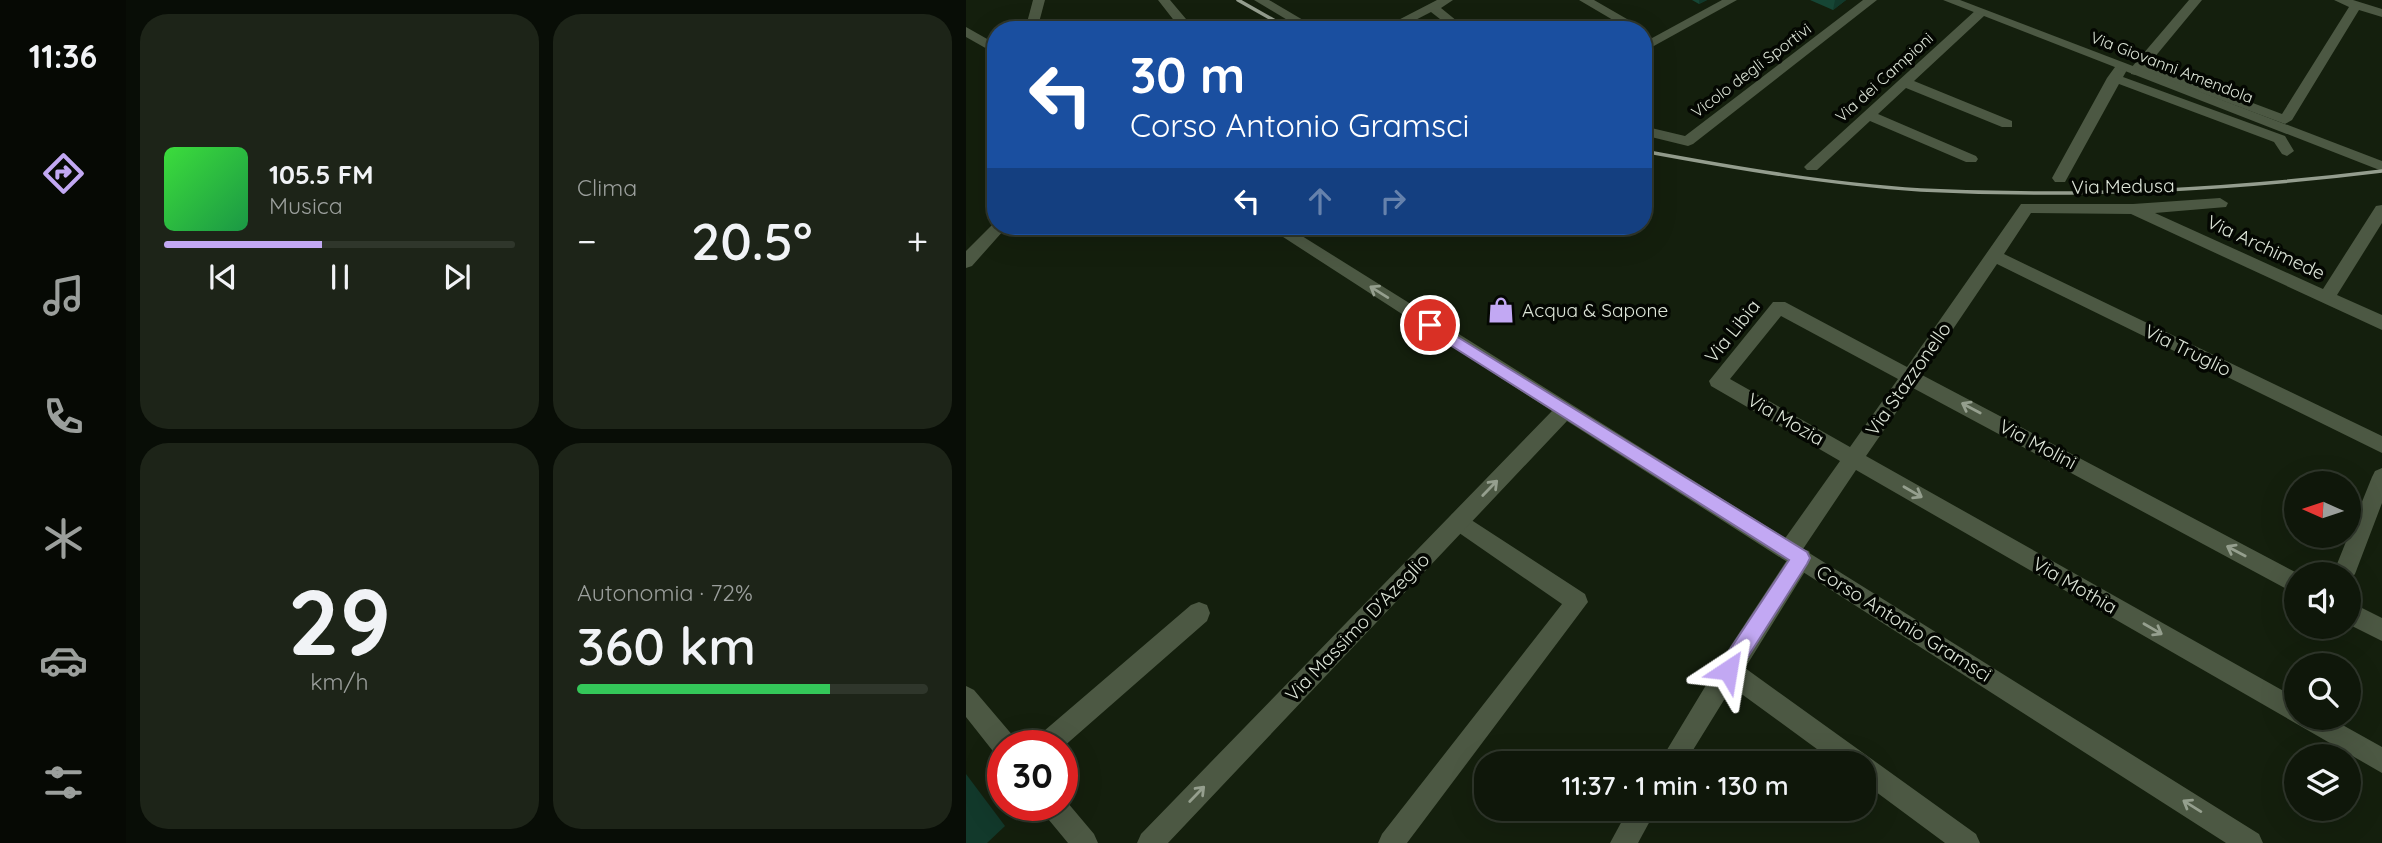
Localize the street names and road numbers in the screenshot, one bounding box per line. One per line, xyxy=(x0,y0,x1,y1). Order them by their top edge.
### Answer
street label: Vicolo degli Sportivi xyxy=(1687,18,1815,122)
street label: Via Giovanni Amendola xyxy=(2088,27,2256,107)
street label: Via dei Campioni xyxy=(1831,28,1937,126)
street label: Via Medusa xyxy=(2071,173,2175,199)
street label: Via Archimede xyxy=(2203,209,2329,285)
street label: Via Libia xyxy=(1699,294,1765,368)
street label: Via Stazzonello xyxy=(1860,318,1956,440)
street label: Via Truglio xyxy=(2141,319,2235,381)
street label: Via Mozia xyxy=(1743,387,1829,451)
street label: Via Molini xyxy=(1995,414,2081,474)
street label: Via Massimo D'Azeglio xyxy=(1280,548,1434,706)
street label: Via Mothia xyxy=(2029,551,2121,619)
street label: Corso Antonio Gramsci xyxy=(1812,559,1996,687)

